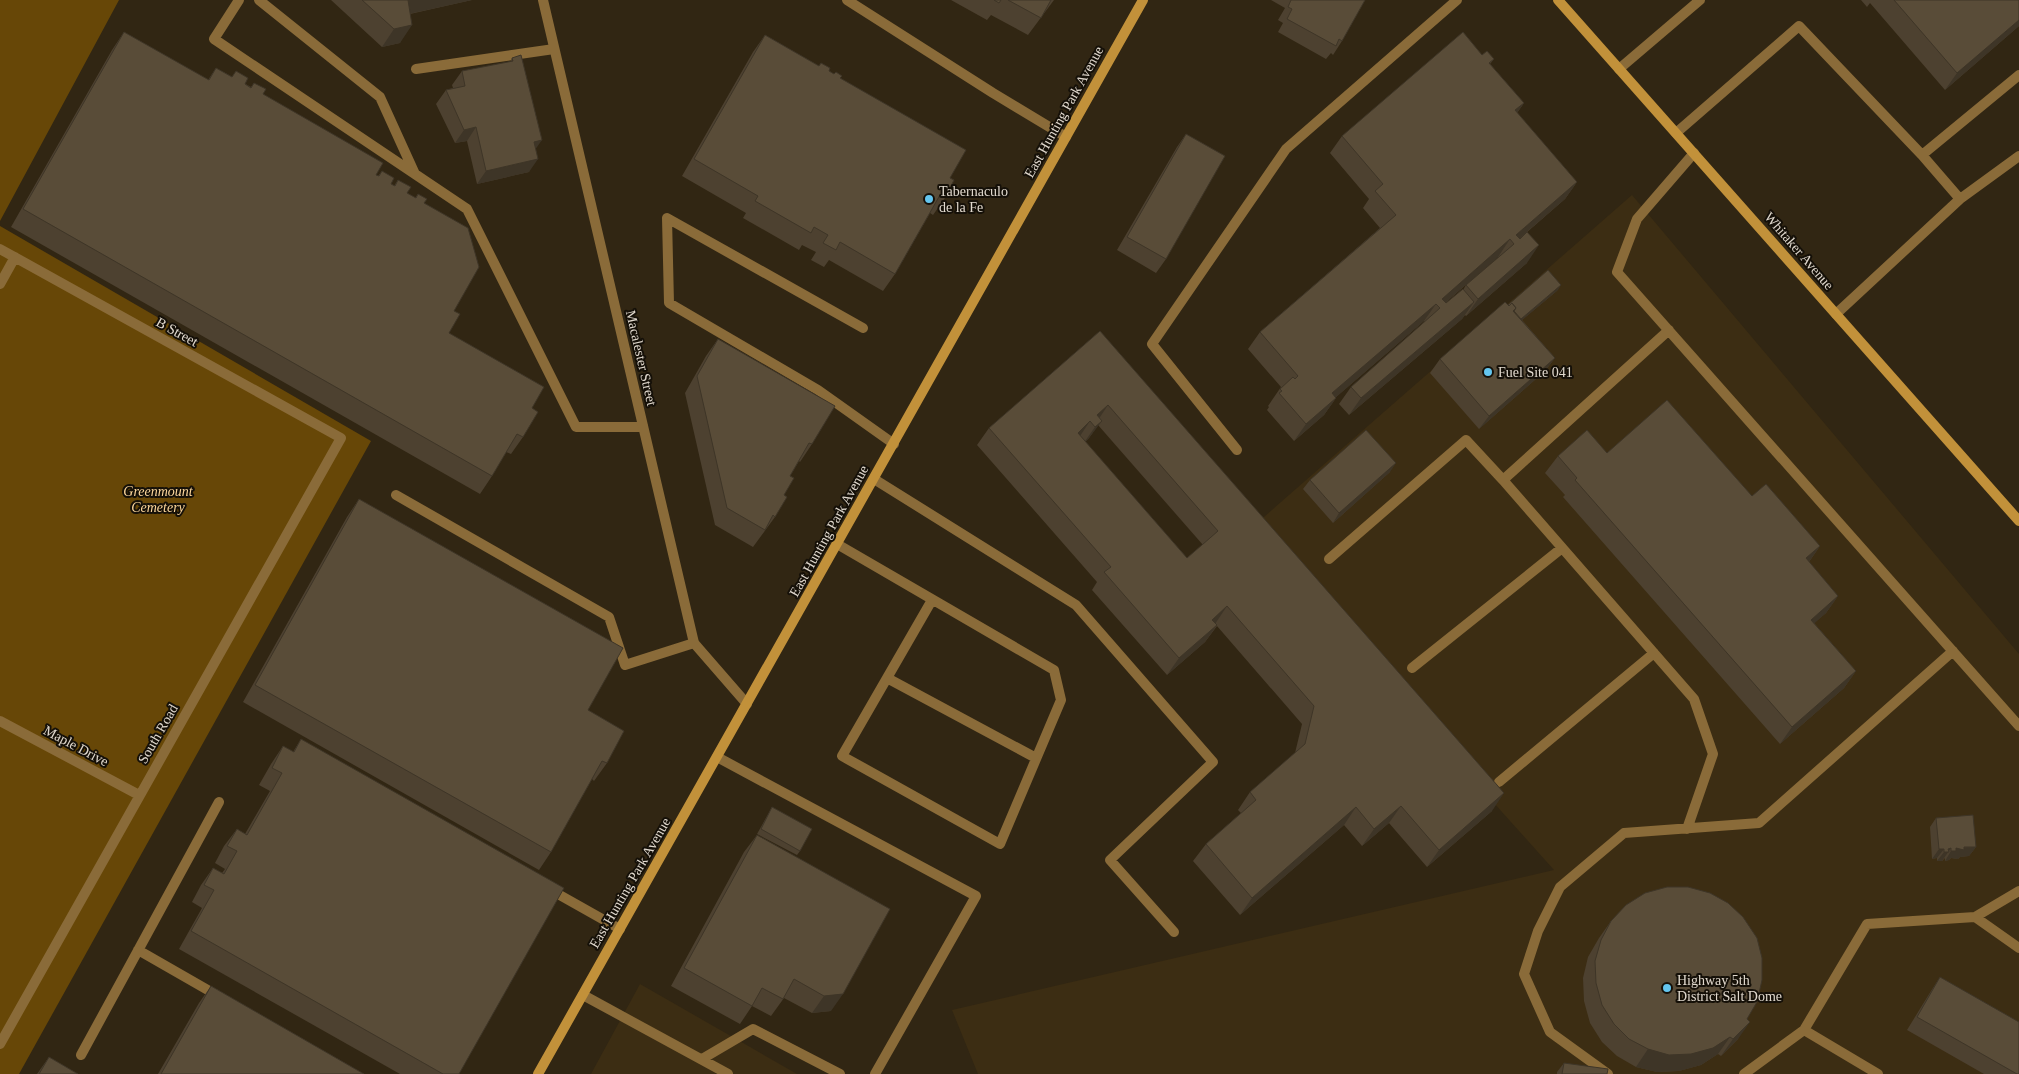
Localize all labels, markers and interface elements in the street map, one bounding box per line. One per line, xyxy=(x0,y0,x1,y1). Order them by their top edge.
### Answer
street label: East Hunting Park Avenue xyxy=(1022,44,1106,180)
place label: Tabernaculo de la Fe xyxy=(939,184,1008,215)
marker: Tabernaculo de la Fe xyxy=(923,193,935,205)
street label: Whitaker Avenue xyxy=(1761,209,1837,293)
street label: Macalester Street xyxy=(623,309,659,407)
street label: B Street xyxy=(153,314,201,350)
place label: Fuel Site 041 xyxy=(1498,365,1573,380)
marker: Fuel Site 041 xyxy=(1482,366,1494,378)
street label: East Hunting Park Avenue xyxy=(787,463,871,599)
park label: Greenmount Cemetery xyxy=(123,484,194,515)
street label: South Road xyxy=(135,702,181,766)
street label: Maple Drive xyxy=(41,723,111,769)
street label: East Hunting Park Avenue xyxy=(587,815,673,951)
place label: Highway 5th District Salt Dome xyxy=(1677,973,1782,1004)
marker: Highway 5th District Salt Dome xyxy=(1661,982,1673,994)

